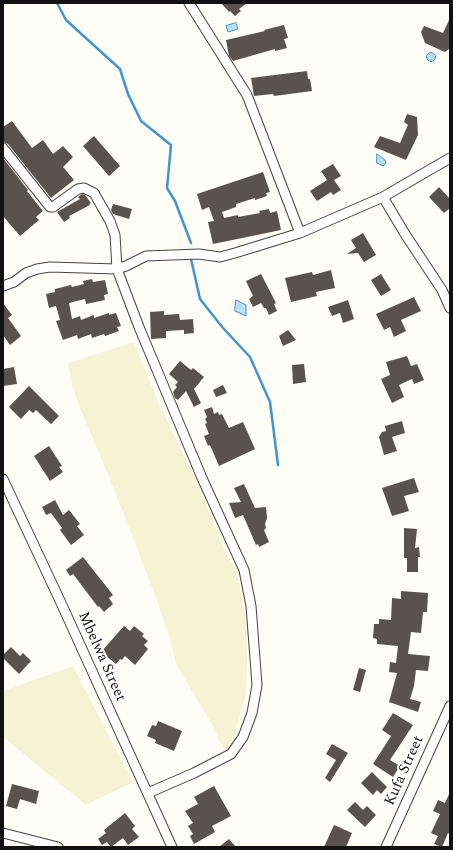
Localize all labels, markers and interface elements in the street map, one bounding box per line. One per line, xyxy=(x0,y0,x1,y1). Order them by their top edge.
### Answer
street label: Mbelwa Street xyxy=(73,609,129,705)
street label: Kufa Street xyxy=(382,733,428,809)

